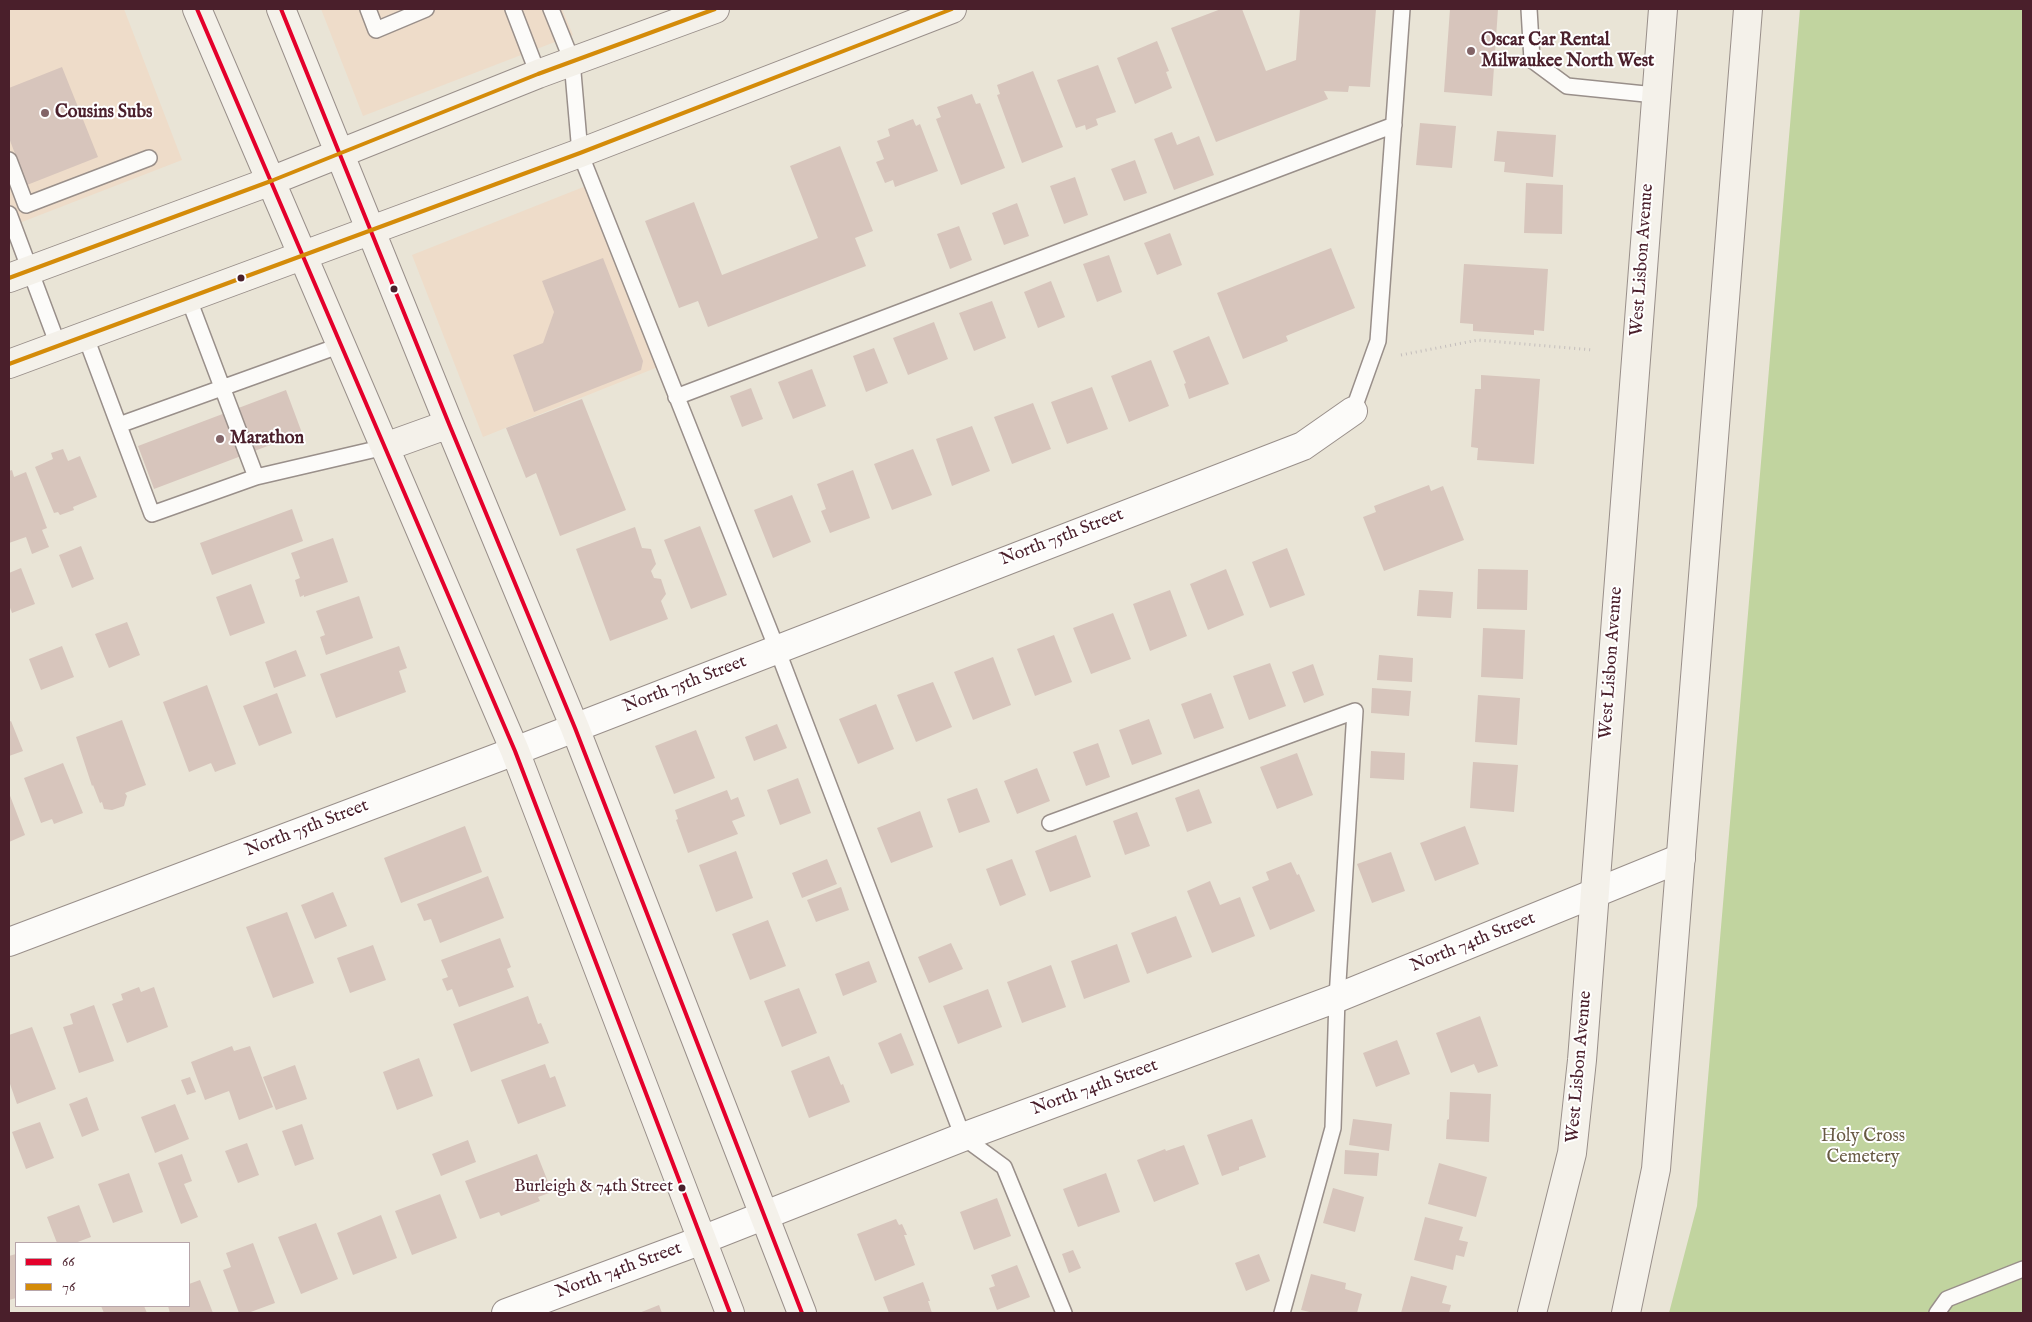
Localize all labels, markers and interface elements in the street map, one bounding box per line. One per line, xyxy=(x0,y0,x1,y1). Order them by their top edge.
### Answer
place label: Oscar Car Rental Milwaukee North West xyxy=(1481,30,1654,72)
marker: Oscar Car Rental Milwaukee North West xyxy=(1465,45,1477,57)
place label: Cousins Subs xyxy=(55,102,152,124)
marker: Cousins Subs xyxy=(39,107,51,119)
street label: West Lisbon Avenue xyxy=(1627,183,1659,337)
unlabelled marker xyxy=(236,273,246,283)
unlabelled marker xyxy=(389,284,399,294)
place label: Marathon xyxy=(230,428,304,450)
marker: Marathon xyxy=(214,433,226,445)
street label: North 75th Street xyxy=(997,505,1127,571)
street label: West Lisbon Avenue xyxy=(1596,586,1628,740)
street label: North 75th Street xyxy=(620,652,750,718)
street label: North 75th Street xyxy=(242,796,372,862)
street label: North 74th Street xyxy=(1407,908,1539,978)
street label: West Lisbon Avenue xyxy=(1563,990,1597,1144)
street label: North 74th Street xyxy=(1029,1055,1161,1121)
park label: Holy Cross Cemetery xyxy=(1821,1126,1905,1168)
place label: Burleigh & 74th Street xyxy=(514,1178,673,1198)
marker: Burleigh & 74th Street xyxy=(677,1183,687,1193)
street label: North 74th Street xyxy=(553,1238,685,1304)
legend xyxy=(15,1242,190,1307)
text: 66 xyxy=(62,1252,75,1271)
text: 76 xyxy=(62,1277,75,1296)

